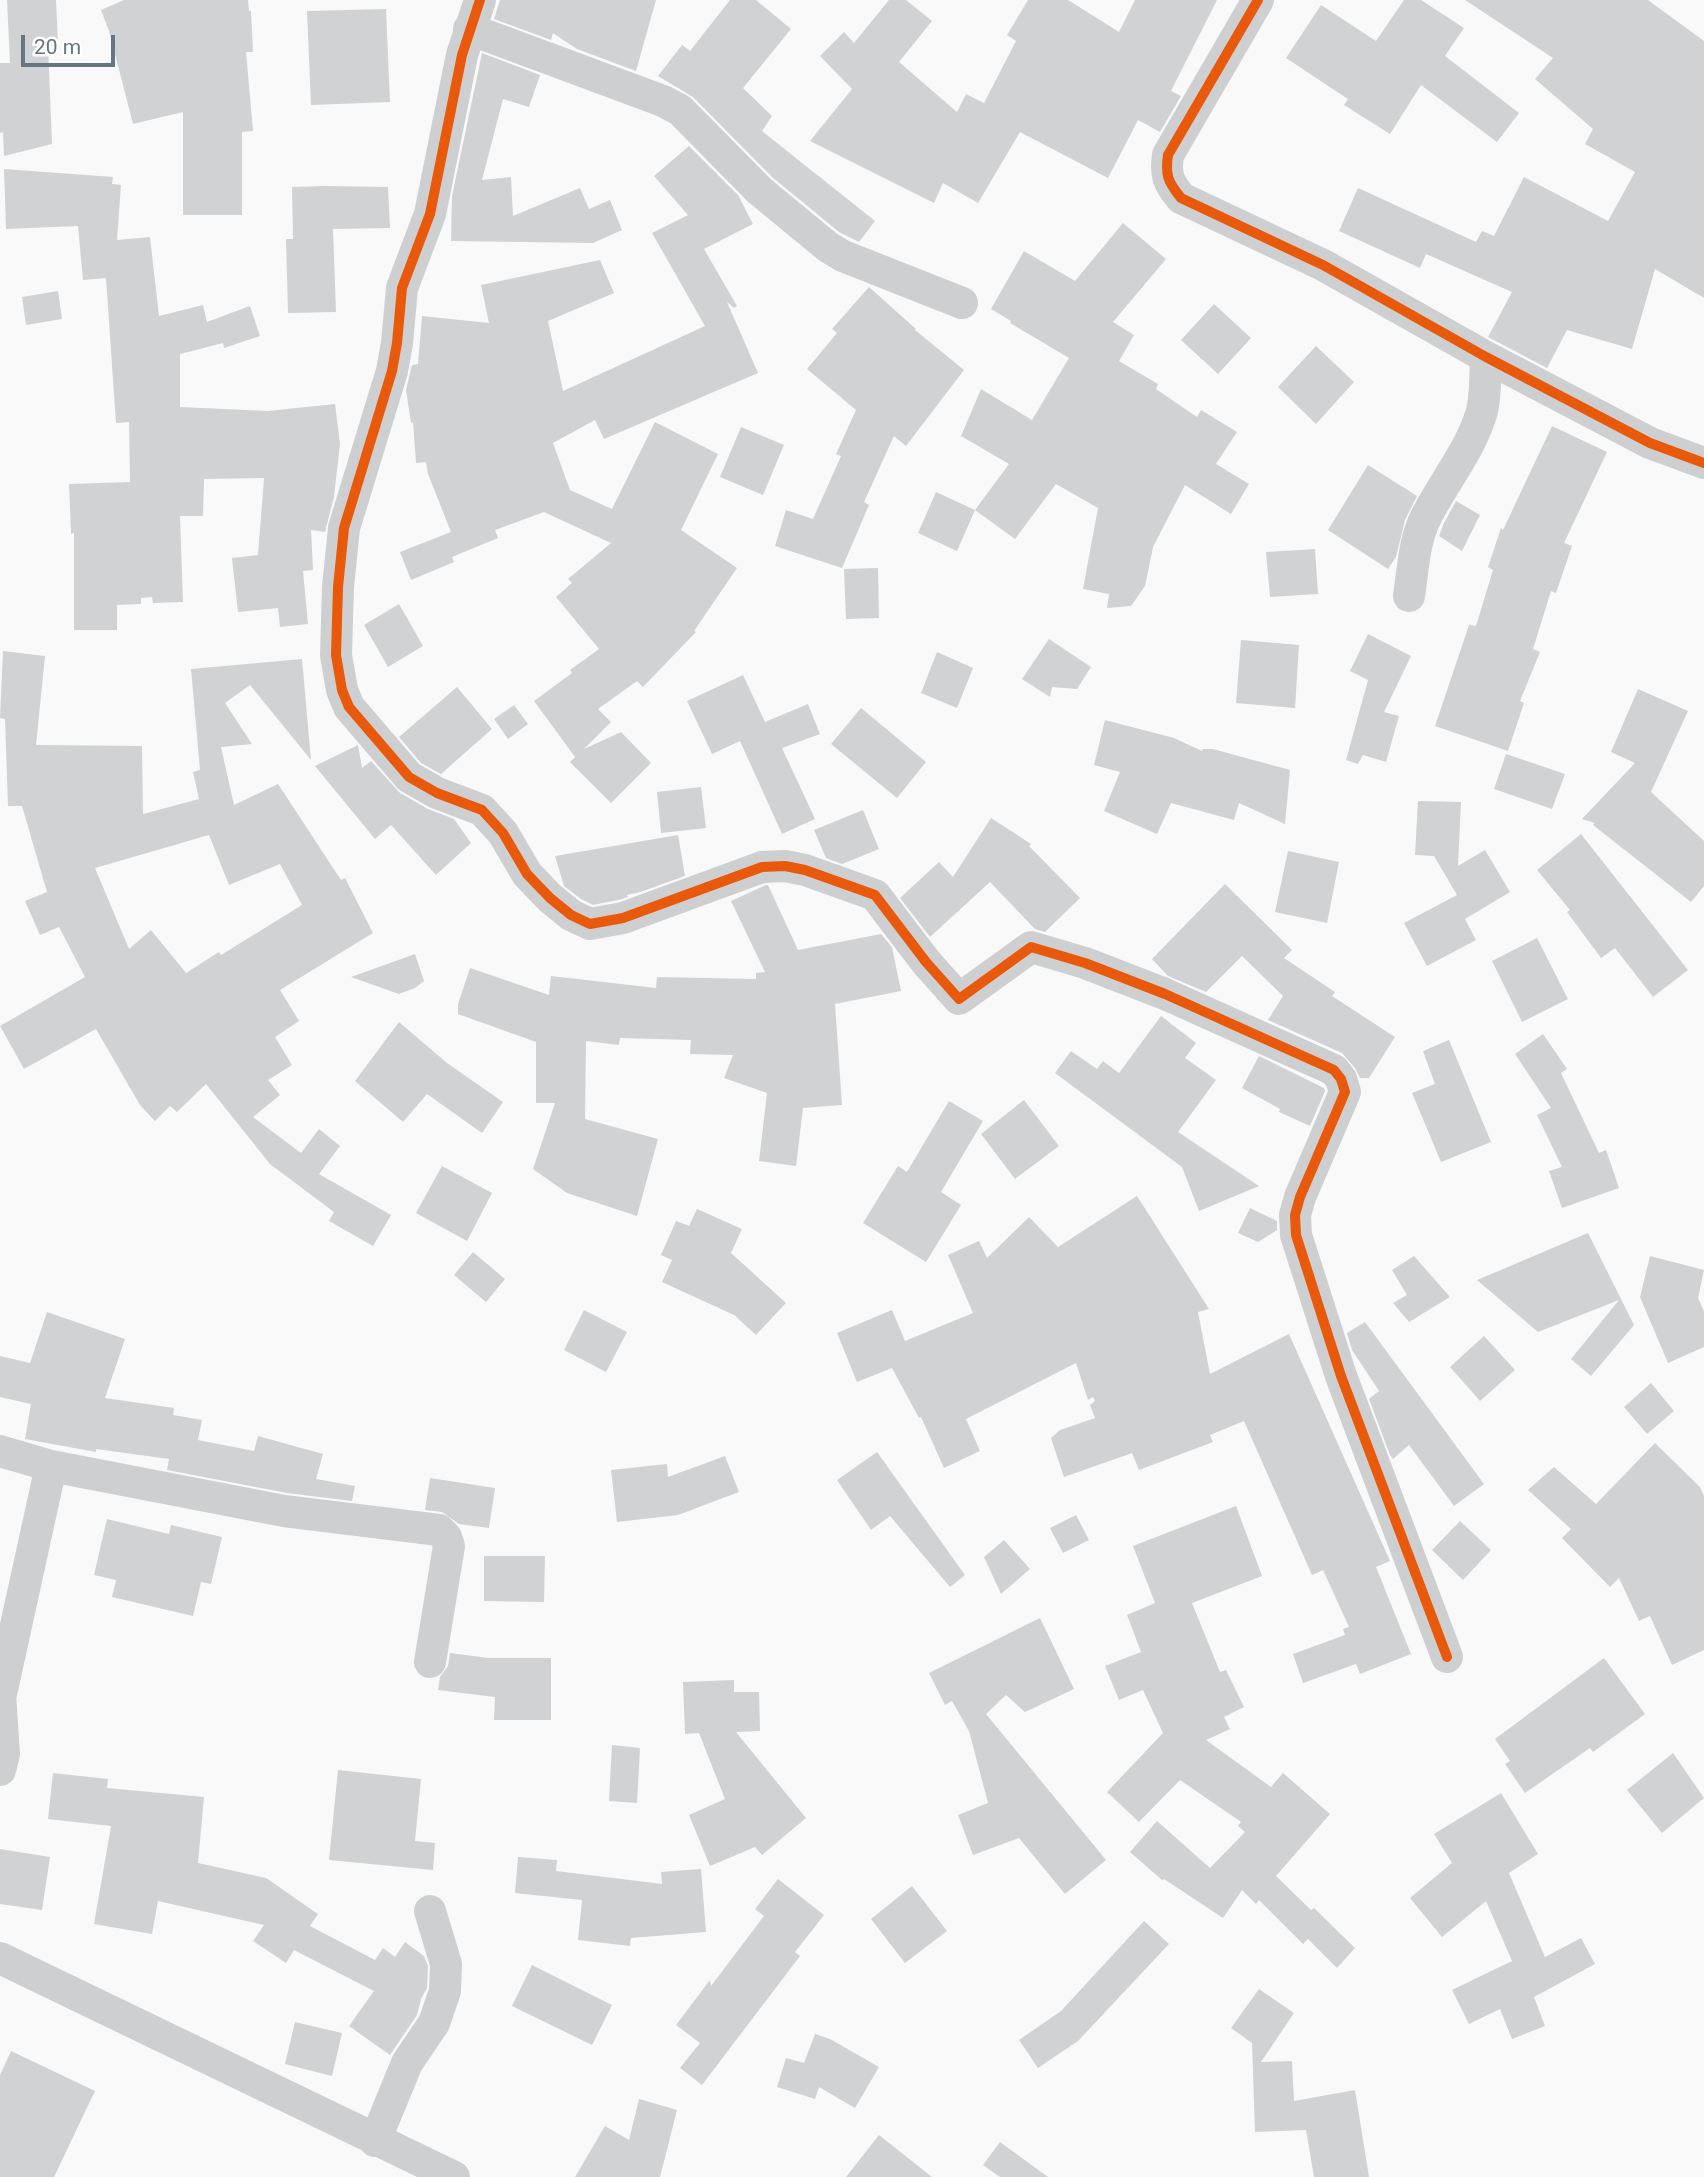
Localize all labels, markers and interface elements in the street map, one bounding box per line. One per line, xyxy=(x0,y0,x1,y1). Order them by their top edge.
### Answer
scale bar xyxy=(24,21,119,65)
text: 20 m xyxy=(34,35,81,59)

